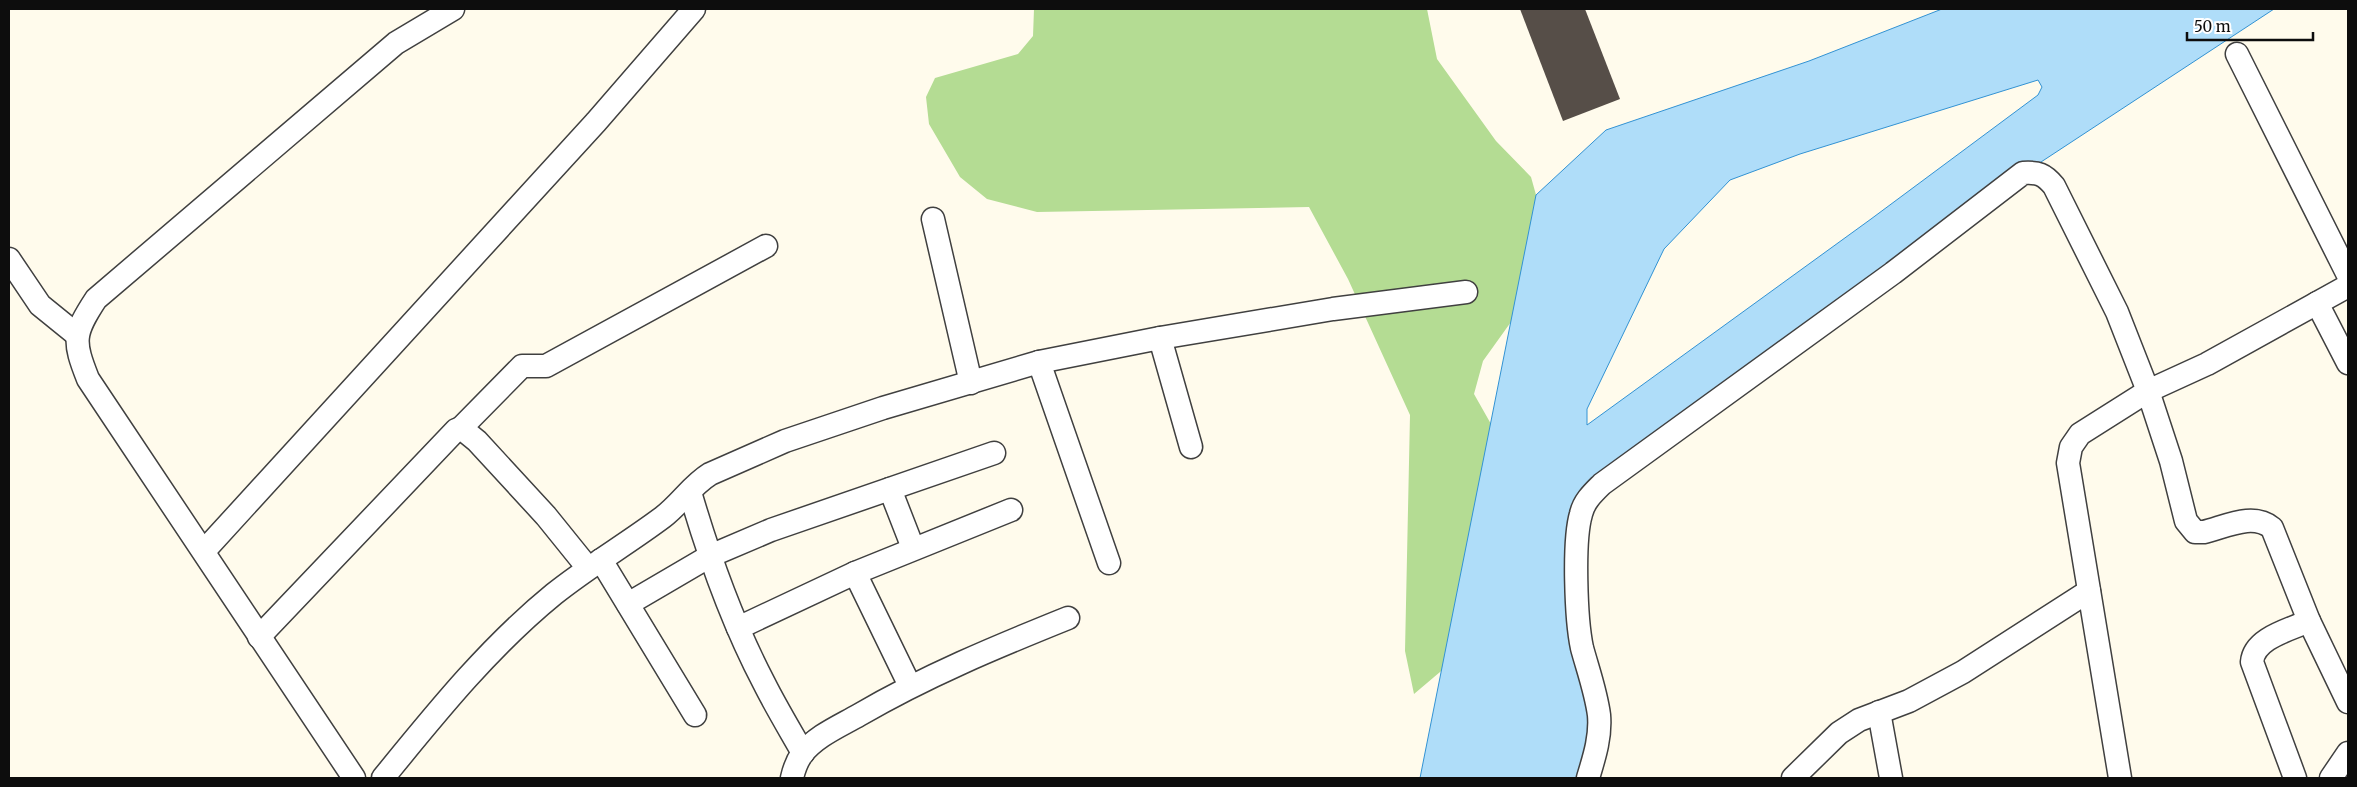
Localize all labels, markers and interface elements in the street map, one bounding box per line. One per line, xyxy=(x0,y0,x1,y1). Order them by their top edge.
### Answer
scale bar xyxy=(2187,10,2313,42)
text: 50 m xyxy=(2194,17,2231,36)

